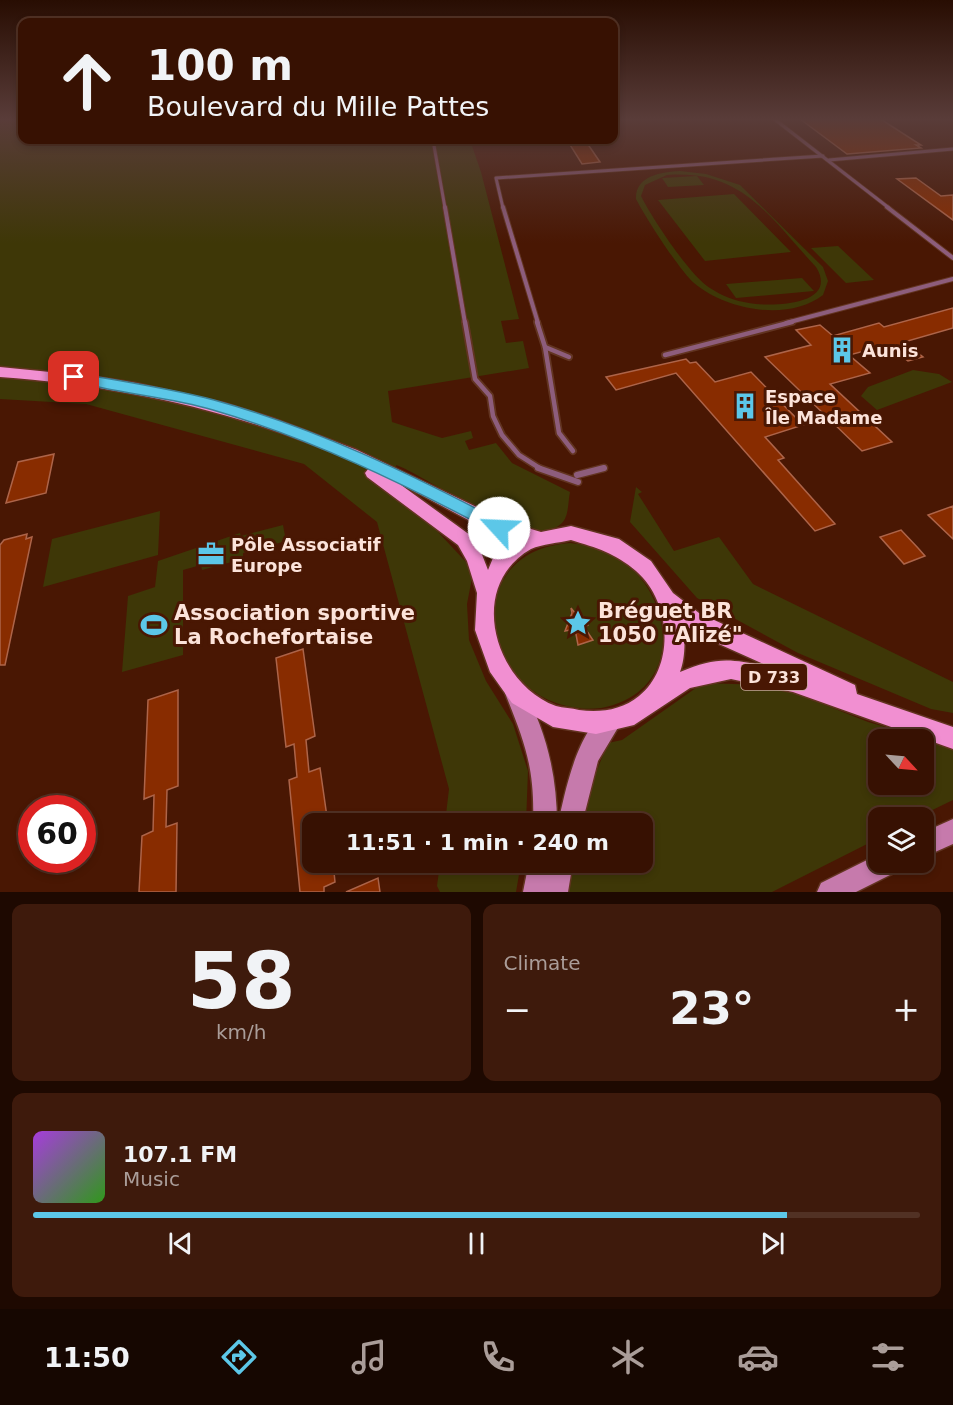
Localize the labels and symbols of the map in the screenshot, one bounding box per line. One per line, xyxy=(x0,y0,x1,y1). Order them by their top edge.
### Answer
building icon: Aunis xyxy=(827,335,857,365)
place label: Aunis xyxy=(862,340,918,361)
pin xyxy=(48,351,99,402)
place label: Espace Île Madame xyxy=(765,386,882,428)
building icon: Espace Île Madame xyxy=(730,391,760,421)
position arrow xyxy=(467,496,531,560)
place label: Pôle Associatif Europe xyxy=(231,534,381,576)
office icon: Pôle Associatif Europe xyxy=(196,539,226,569)
place label: Bréguet BR 1050 "Alizé" xyxy=(598,599,743,647)
place label: Association sportive La Rochefortaise xyxy=(174,601,415,649)
place icon: Bréguet BR 1050 "Alizé" xyxy=(563,608,593,638)
sports icon: Association sportive La Rochefortaise xyxy=(139,610,169,640)
road number: D 733 xyxy=(741,664,807,690)
north arrow xyxy=(868,729,934,795)
speed limit sign: 60 xyxy=(18,795,96,873)

